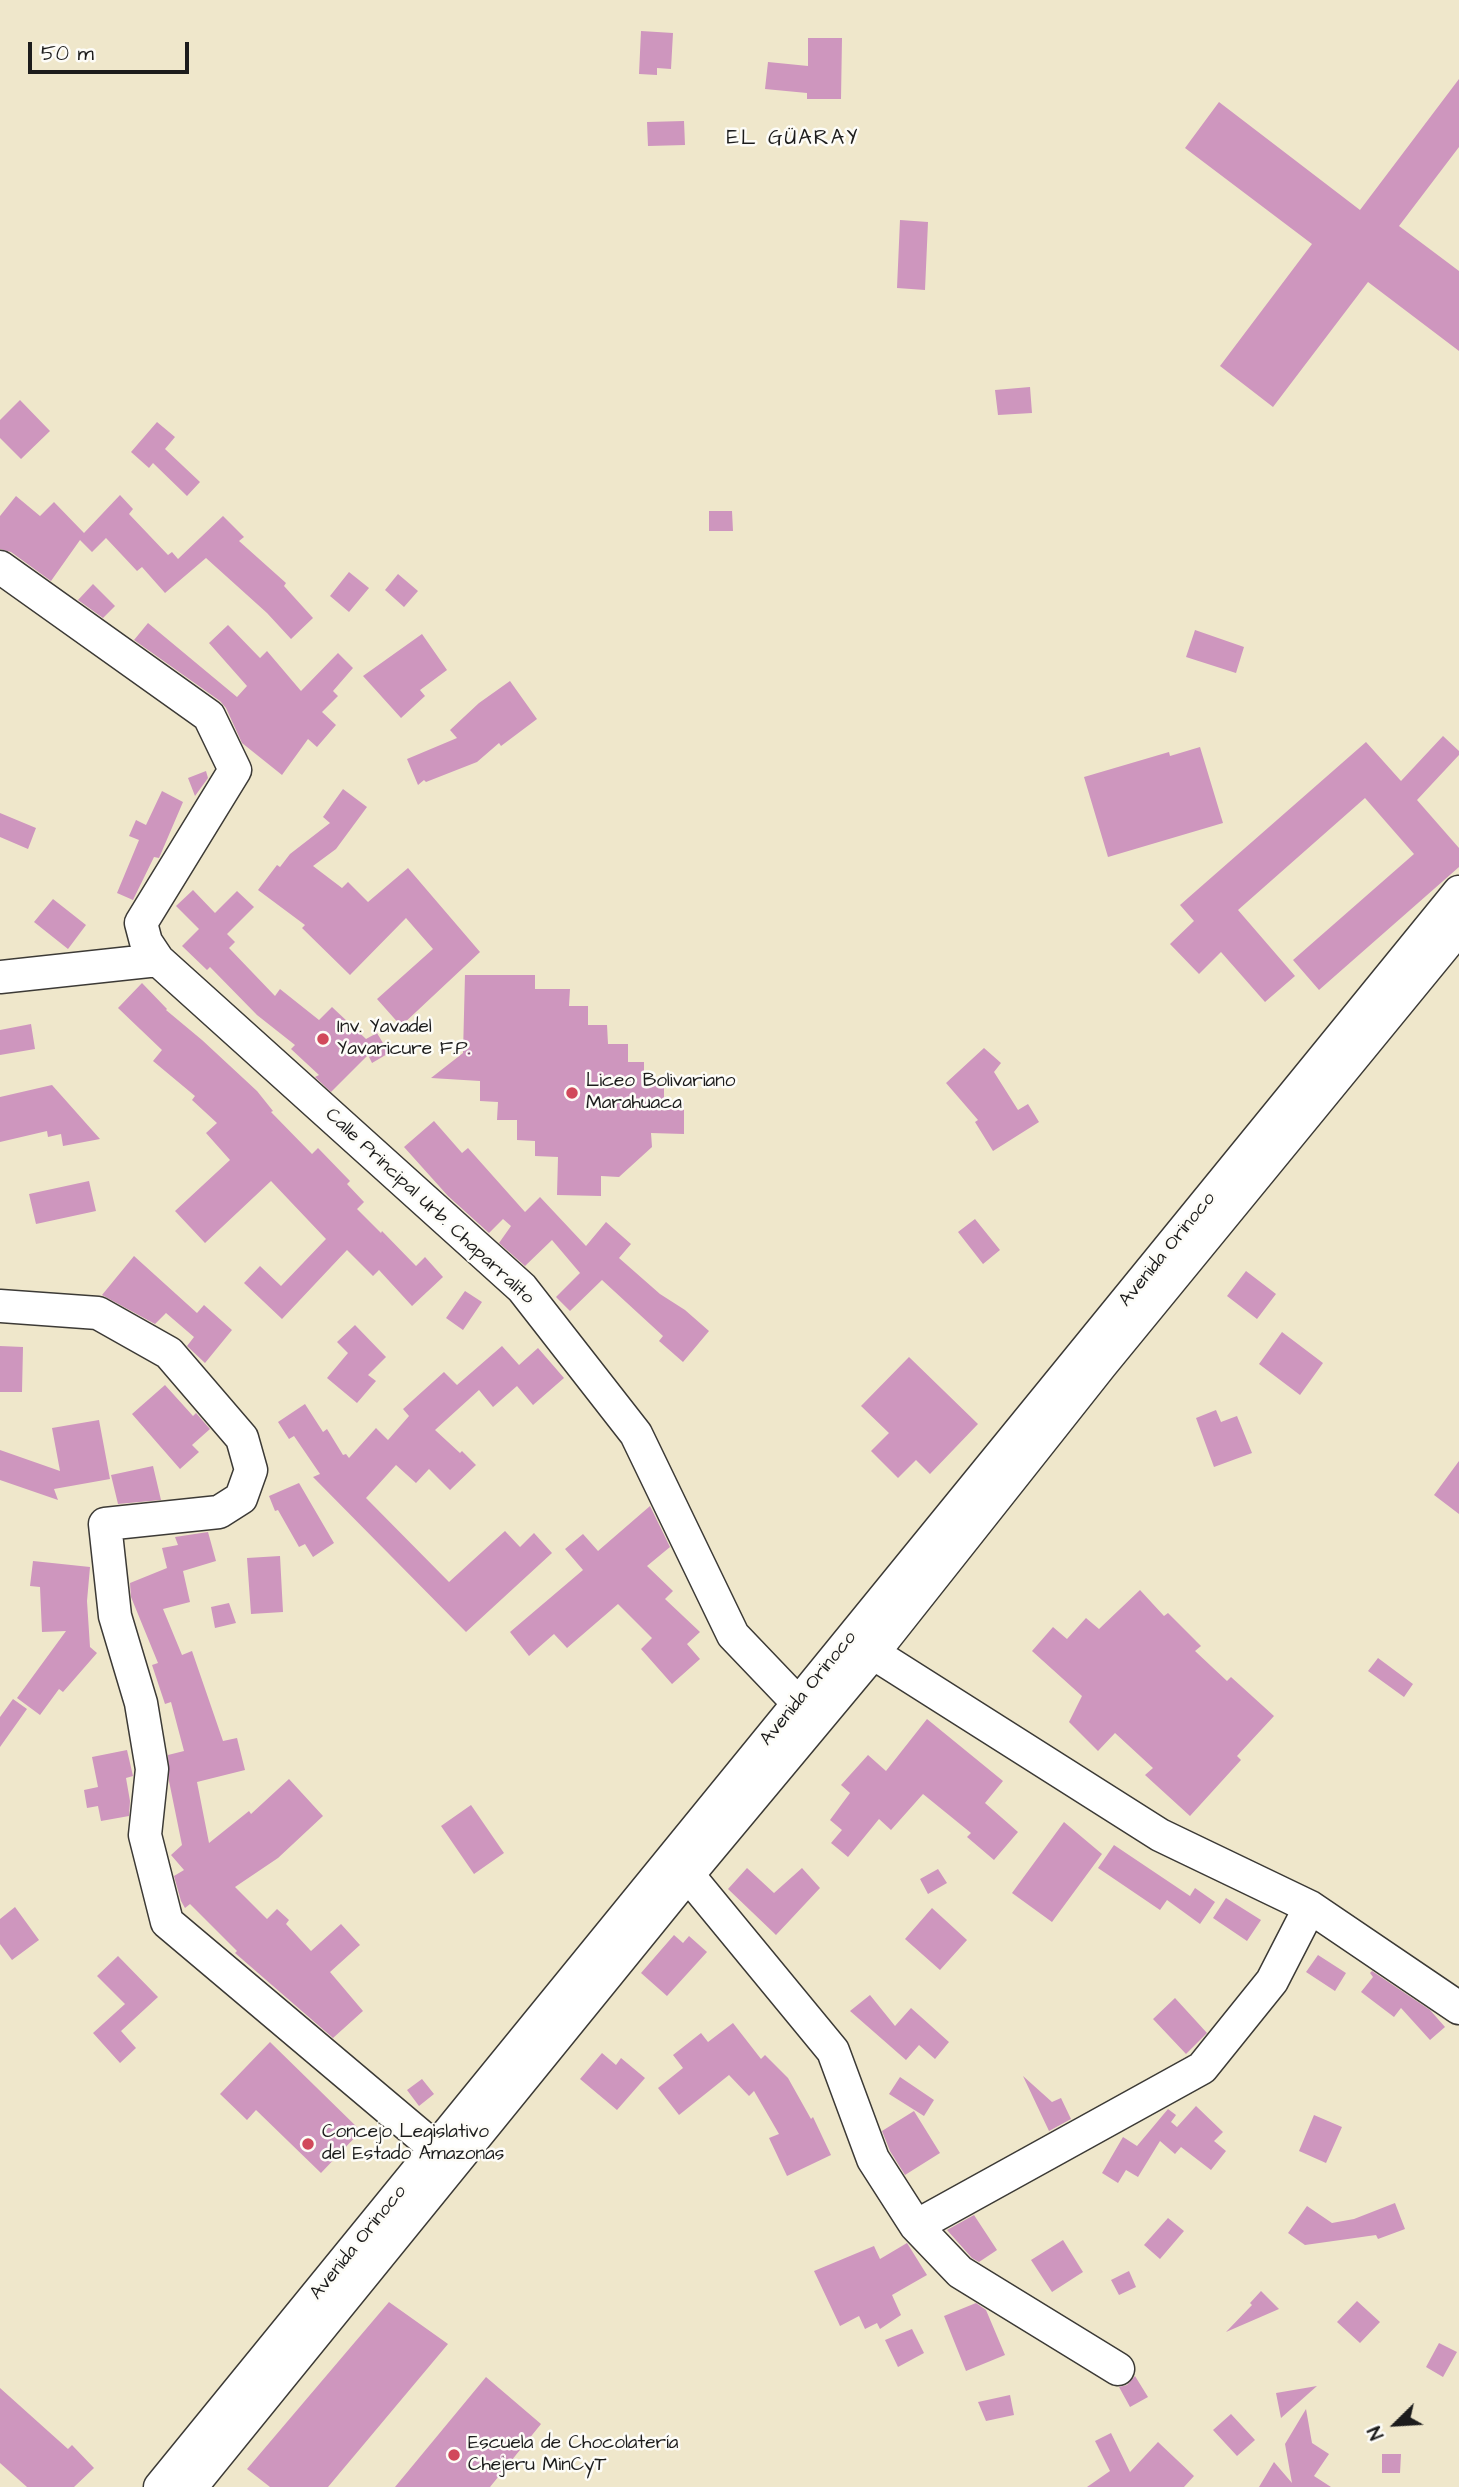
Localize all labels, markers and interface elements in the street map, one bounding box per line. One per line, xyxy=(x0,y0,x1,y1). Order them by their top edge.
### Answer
scale bar xyxy=(32,28,192,72)
text: 50 m xyxy=(41,39,94,68)
district label: EL GÜARAY xyxy=(728,127,858,153)
place label: Inv. Yavadel Yavaricure F.P. xyxy=(337,1017,470,1061)
marker: Inv. Yavadel Yavaricure F.P. xyxy=(315,1031,331,1047)
place label: Liceo Bolivariano Marahuaca xyxy=(586,1071,735,1115)
marker: Liceo Bolivariano Marahuaca xyxy=(564,1085,580,1101)
street label: Calle Principal Urb. Chaparralito xyxy=(320,1104,538,1310)
street label: Avenida Orinoco xyxy=(1115,1188,1221,1312)
street label: Avenida Orinoco xyxy=(756,1627,862,1751)
place label: Concejo Legislativo del Estado Amazonas xyxy=(322,2122,504,2166)
marker: Concejo Legislativo del Estado Amazonas xyxy=(300,2136,316,2152)
street label: Avenida Orinoco xyxy=(306,2181,412,2305)
north arrow xyxy=(1361,2389,1431,2459)
text: N xyxy=(1362,2422,1391,2444)
place label: Escuela de Chocolatería Chejeru MinCyT xyxy=(468,2433,679,2477)
marker: Escuela de Chocolatería Chejeru MinCyT xyxy=(446,2447,462,2463)

